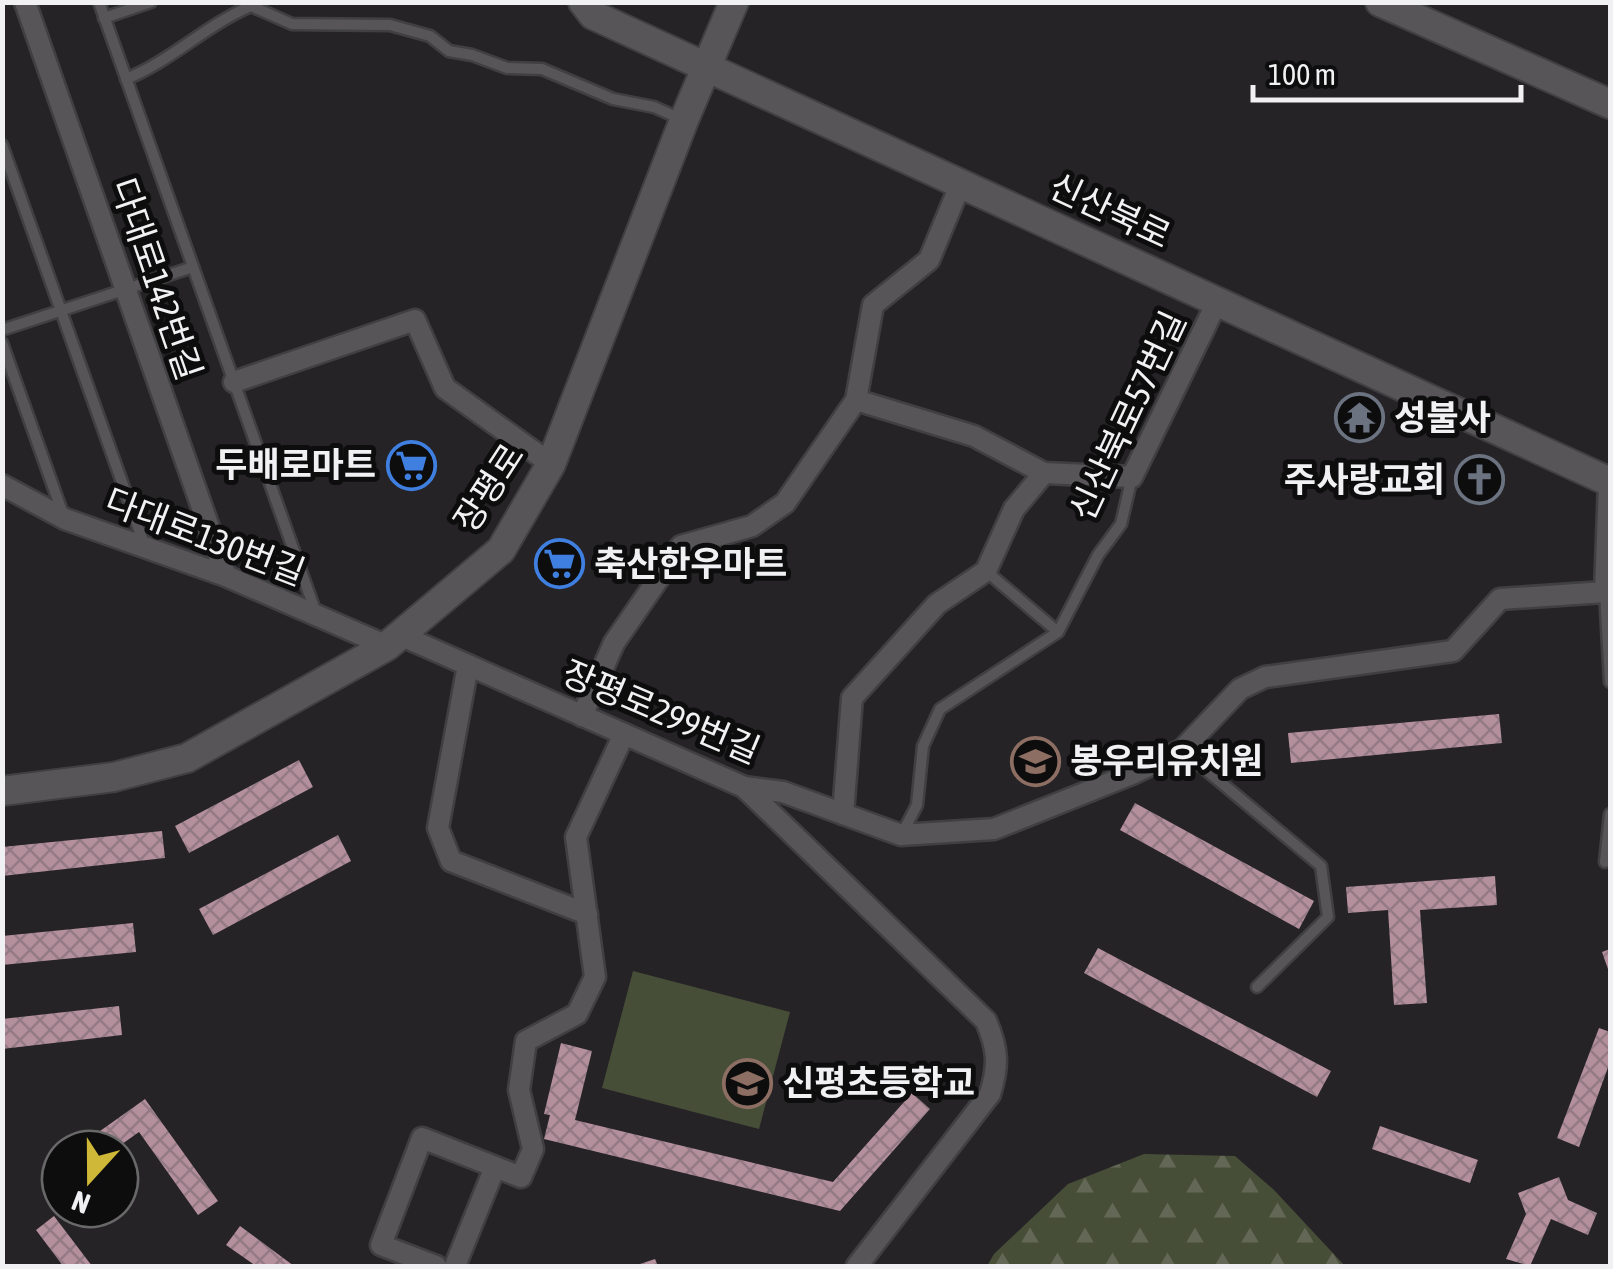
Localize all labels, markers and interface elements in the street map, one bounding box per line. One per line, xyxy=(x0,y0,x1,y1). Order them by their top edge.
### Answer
scale bar xyxy=(1253,40,1520,102)
text: 100 m xyxy=(1268,57,1336,91)
street label: 신산북로 xyxy=(1044,165,1177,255)
street label: 다대로142번길 xyxy=(104,173,210,385)
street label: 신산북로57번길 xyxy=(1061,305,1193,526)
temple icon: 성불사 xyxy=(1333,392,1385,444)
place label: 성불사 xyxy=(1394,397,1491,437)
street label: 장평로 xyxy=(445,436,531,539)
supermarket icon: 두배로마트 xyxy=(385,439,437,491)
place label: 두배로마트 xyxy=(215,444,376,484)
church icon: 주사랑교회 xyxy=(1454,454,1506,506)
place label: 주사랑교회 xyxy=(1284,459,1445,499)
street label: 다대로130번길 xyxy=(100,480,311,592)
supermarket icon: 축산한우마트 xyxy=(533,538,585,590)
place label: 축산한우마트 xyxy=(594,543,787,583)
street label: 장평로299번길 xyxy=(557,652,766,771)
school or university icon: 봉우리유치원 xyxy=(1009,735,1061,787)
place label: 봉우리유치원 xyxy=(1070,740,1263,780)
school or university icon: 신평초등학교 xyxy=(721,1057,773,1109)
place label: 신평초등학교 xyxy=(782,1062,975,1102)
north arrow xyxy=(40,1129,140,1229)
text: N xyxy=(68,1184,94,1220)

